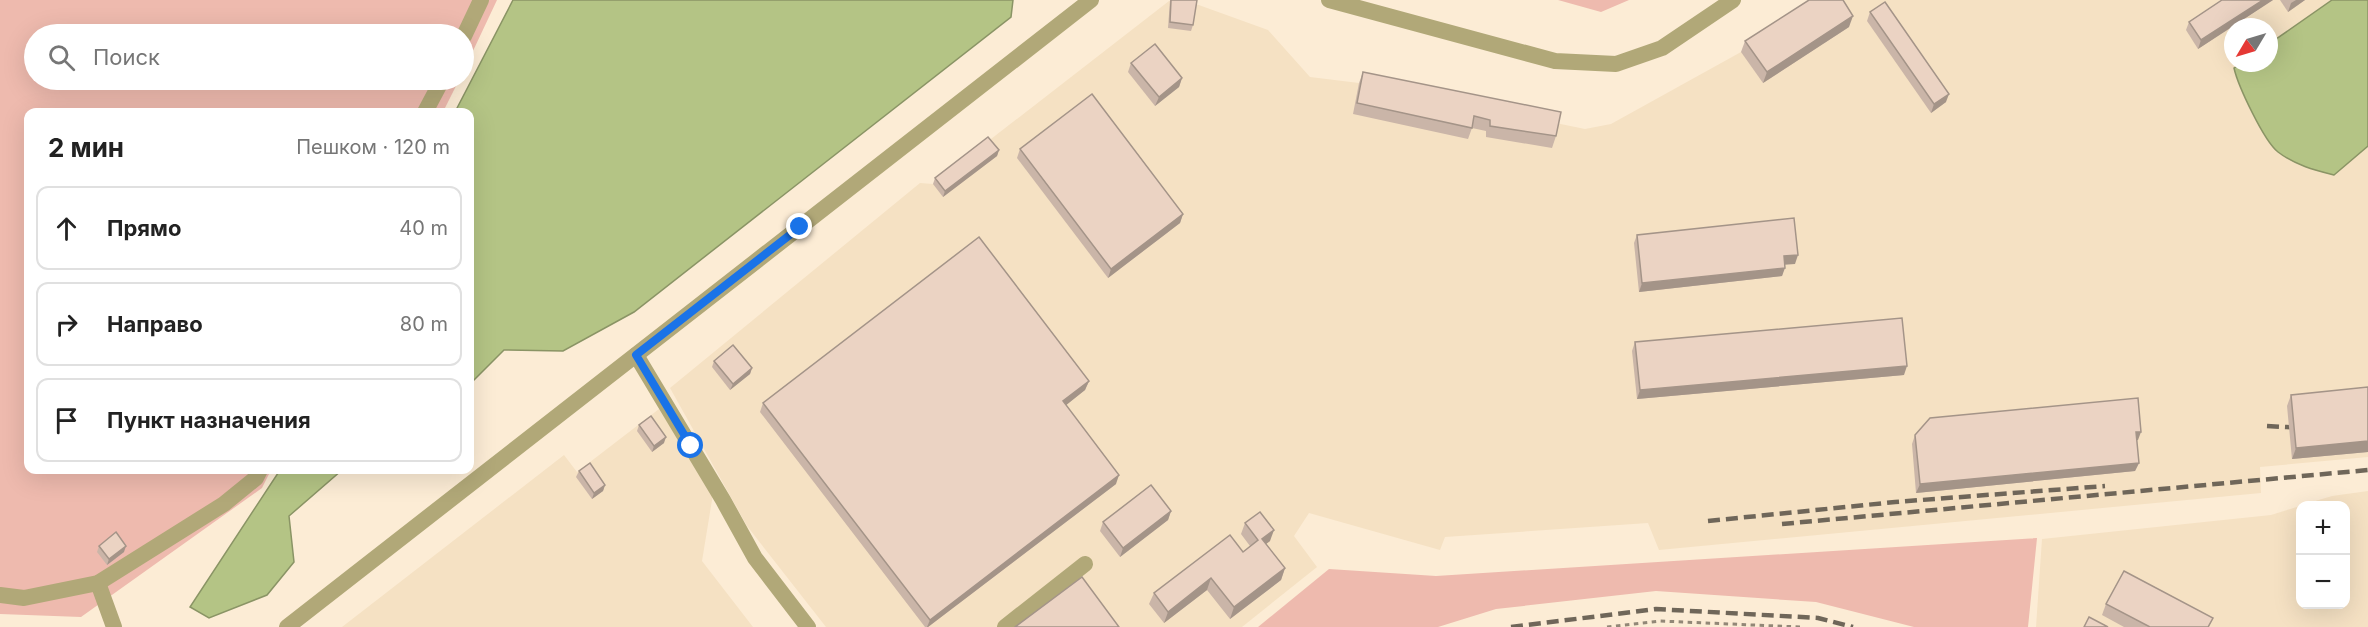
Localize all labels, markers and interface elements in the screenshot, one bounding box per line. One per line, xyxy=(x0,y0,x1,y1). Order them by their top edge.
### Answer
north arrow xyxy=(2224,18,2278,72)
search box xyxy=(24,24,474,90)
icon: search xyxy=(45,41,78,74)
text: Поиск xyxy=(93,44,160,70)
text: 2 мин xyxy=(48,132,124,163)
text: Пешком · 120 m xyxy=(296,135,450,159)
icon: ahead xyxy=(50,212,83,245)
route end xyxy=(786,213,812,239)
text: Прямо xyxy=(107,215,181,241)
text: 40 m xyxy=(399,216,448,240)
icon: right xyxy=(50,308,83,341)
text: Направо xyxy=(107,311,203,337)
text: 80 m xyxy=(400,312,448,336)
icon: arrive xyxy=(50,404,83,437)
text: Пункт назначения xyxy=(107,407,311,433)
route start xyxy=(677,432,703,458)
map controls xyxy=(2296,501,2350,609)
button: + xyxy=(2296,501,2350,555)
button: − xyxy=(2296,555,2350,609)

